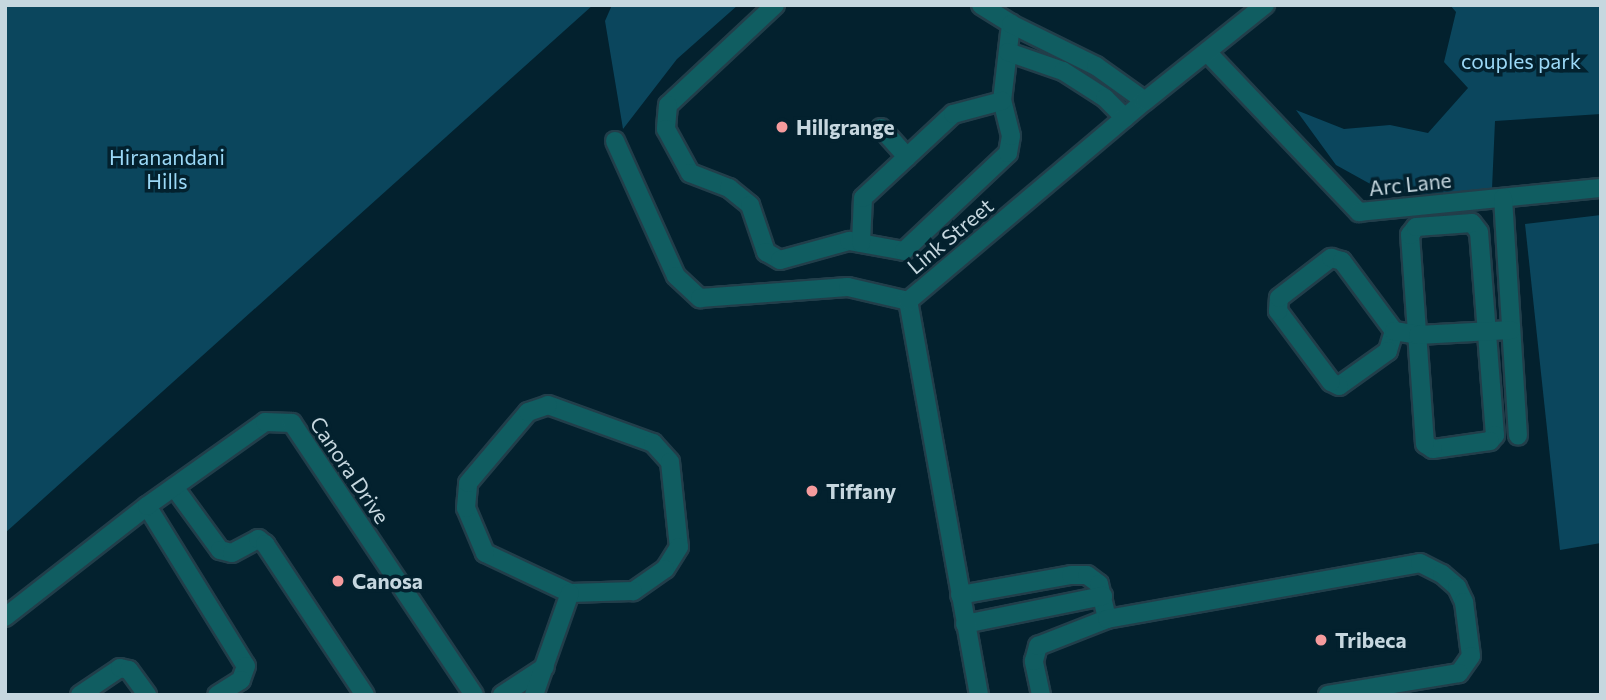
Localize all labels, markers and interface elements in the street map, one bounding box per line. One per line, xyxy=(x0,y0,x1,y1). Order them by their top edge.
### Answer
park label: couples park xyxy=(1461,48,1581,74)
place label: Hillgrange xyxy=(796,114,895,140)
marker: Hillgrange xyxy=(774,119,790,135)
park label: Hiranandani Hills xyxy=(109,144,225,194)
street label: Arc Lane xyxy=(1367,167,1453,201)
street label: Link Street xyxy=(902,193,998,279)
street label: Canora Drive xyxy=(305,412,395,528)
place label: Tiffany xyxy=(826,478,896,504)
marker: Tiffany xyxy=(804,483,820,499)
place label: Canosa xyxy=(352,568,423,594)
marker: Canosa xyxy=(330,573,346,589)
place label: Tribeca xyxy=(1335,627,1406,653)
marker: Tribeca xyxy=(1313,632,1329,648)

